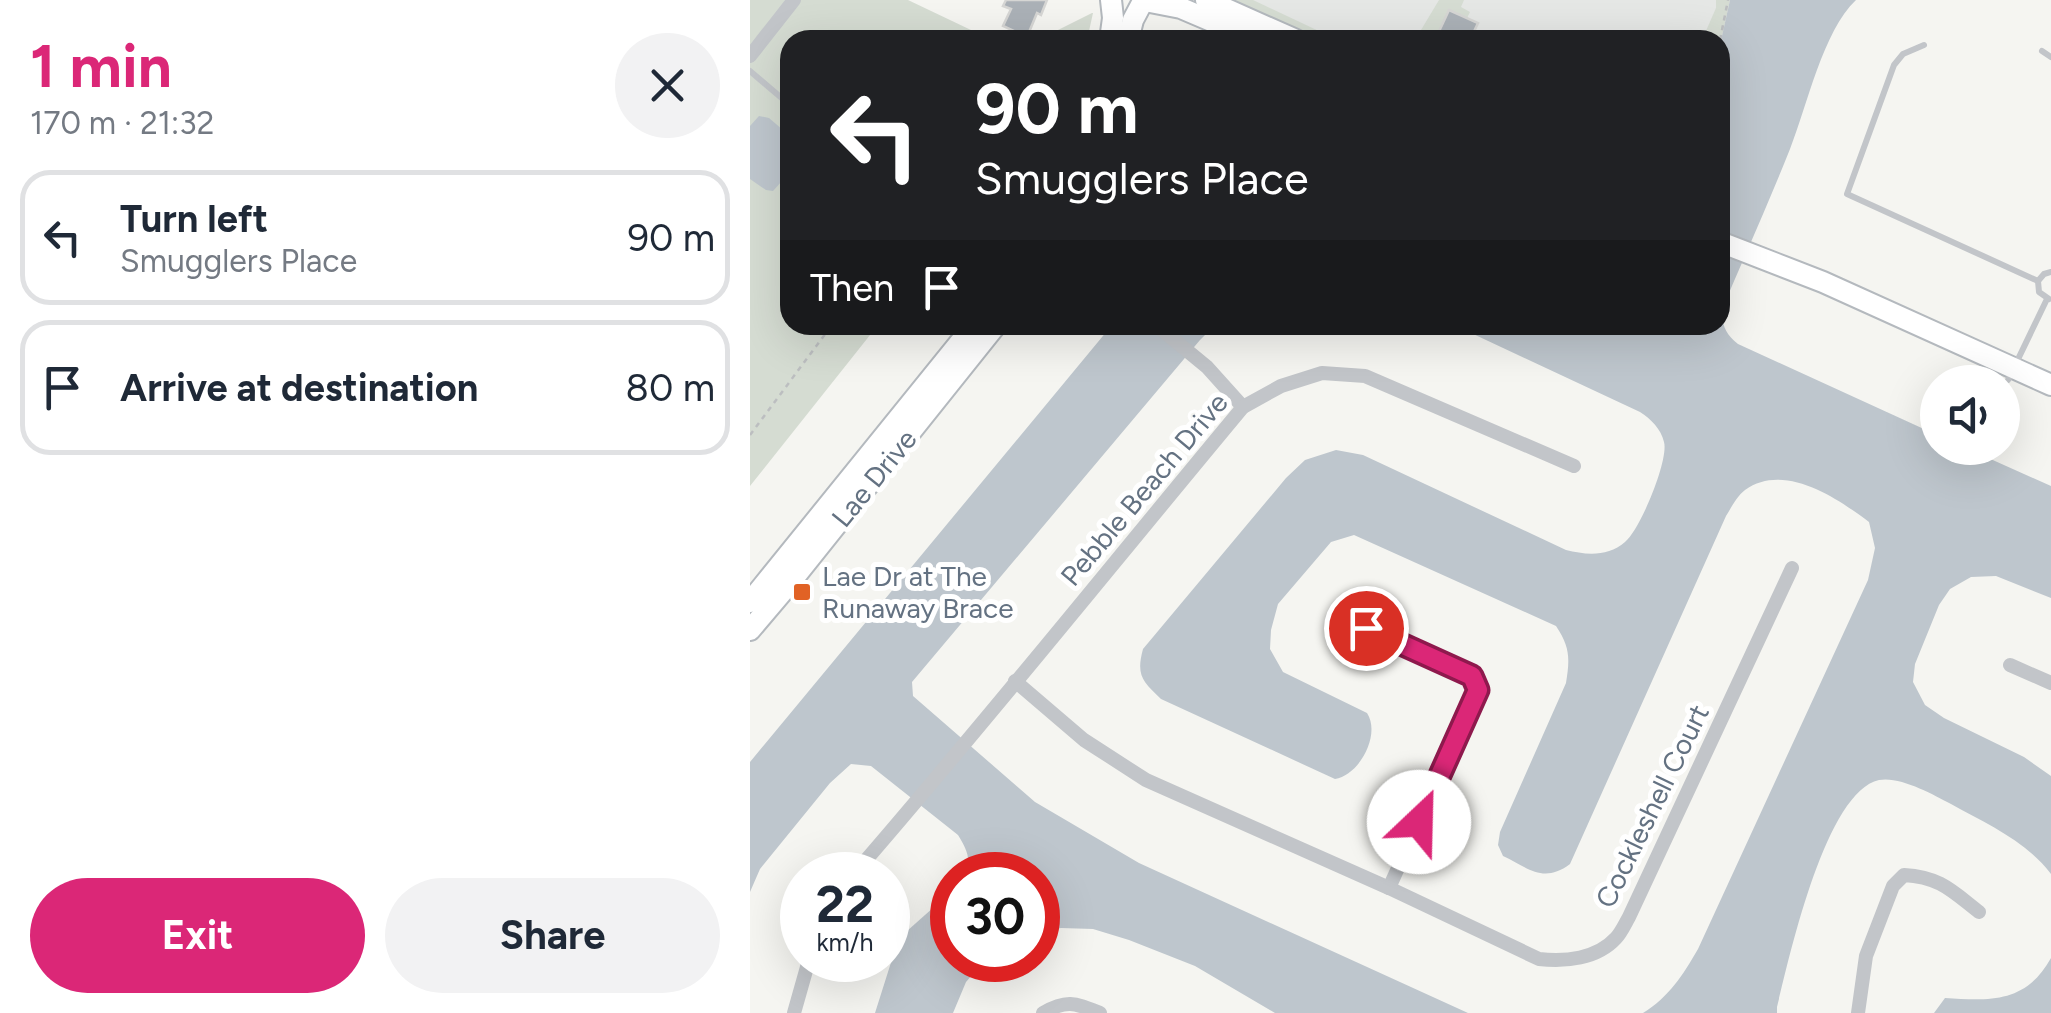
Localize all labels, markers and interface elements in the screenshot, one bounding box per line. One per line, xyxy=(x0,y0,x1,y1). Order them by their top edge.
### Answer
text: 1 min xyxy=(30,30,172,102)
button: close xyxy=(615,33,720,138)
text: 90 m xyxy=(975,66,1139,151)
icon: left xyxy=(810,70,940,200)
text: 170 m · 21:32 xyxy=(30,104,214,142)
text: Smugglers Place xyxy=(975,151,1308,205)
text: Turn left xyxy=(120,196,268,242)
icon: left xyxy=(35,210,90,265)
text: 90 m xyxy=(627,215,715,261)
text: Smugglers Place xyxy=(120,242,357,280)
icon: arrive xyxy=(914,260,969,315)
text: Then xyxy=(810,265,894,311)
icon: arrive xyxy=(35,360,90,415)
text: Arrive at destination xyxy=(120,365,478,411)
text: 80 m xyxy=(626,365,715,411)
map controls xyxy=(1920,365,2020,465)
button: sound xyxy=(1920,365,2020,465)
street label: Pebble Beach Drive xyxy=(1053,386,1235,592)
street label: Lae Drive xyxy=(824,422,924,534)
place label: Lae Dr at The Runaway Brace xyxy=(822,559,1013,625)
marker: Lae Dr at The Runaway Brace xyxy=(791,581,813,603)
pin xyxy=(1324,586,1409,671)
icon: arrive xyxy=(1339,601,1394,656)
street label: Cockleshell Court xyxy=(1588,699,1716,913)
position arrow xyxy=(1367,770,1471,874)
speed limit sign: 30 xyxy=(930,852,1060,982)
text: 22 xyxy=(816,874,874,935)
button: Exit xyxy=(30,878,365,993)
button: Share xyxy=(385,878,720,993)
text: km/h xyxy=(816,927,874,957)

